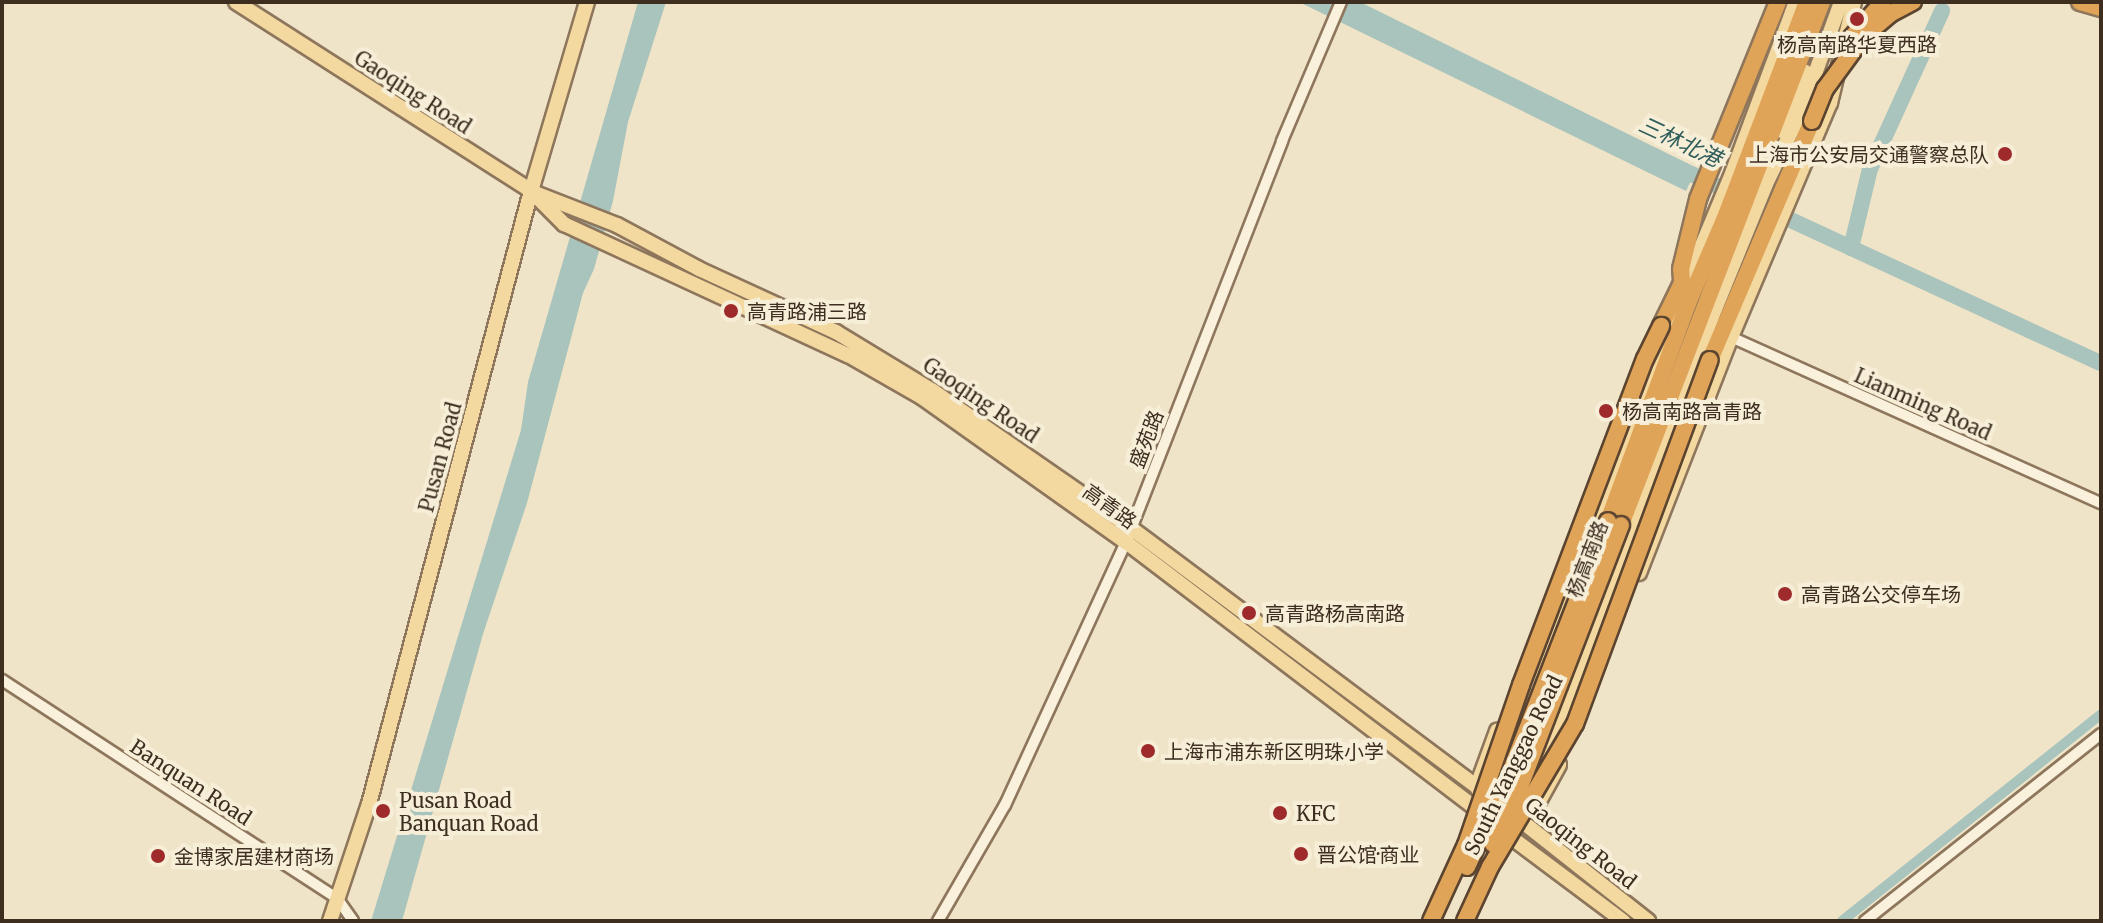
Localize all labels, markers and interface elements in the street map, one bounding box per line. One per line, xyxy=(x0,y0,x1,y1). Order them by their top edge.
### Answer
marker: 杨高南路华夏西路 xyxy=(1848,10,1866,28)
place label: 杨高南路华夏西路 xyxy=(1777,32,1937,56)
street label: Gaoqing Road xyxy=(350,45,476,139)
water label: 三林北港 xyxy=(1635,111,1725,173)
place label: 上海市公安局交通警察总队 xyxy=(1749,142,1989,166)
marker: 上海市公安局交通警察总队 xyxy=(1996,145,2014,163)
place label: 高青路浦三路 xyxy=(747,299,867,323)
marker: 高青路浦三路 xyxy=(722,302,740,320)
street label: Gaoqing Road xyxy=(919,353,1043,447)
street label: Lianming Road xyxy=(1851,363,1995,445)
street label: Pusan Road xyxy=(414,399,466,515)
place label: 杨高南路高青路 xyxy=(1622,399,1762,423)
marker: 杨高南路高青路 xyxy=(1597,402,1615,420)
street label: 盛苑路 xyxy=(1124,407,1168,471)
street label: 高青路 xyxy=(1079,479,1141,533)
street label: 杨高南路 xyxy=(1561,517,1613,601)
place label: 高青路公交停车场 xyxy=(1801,582,1961,606)
marker: 高青路公交停车场 xyxy=(1776,585,1794,603)
place label: 高青路杨高南路 xyxy=(1265,601,1405,625)
marker: 高青路杨高南路 xyxy=(1240,604,1258,622)
street label: South Yanggao Road xyxy=(1459,671,1567,859)
street label: Banquan Road xyxy=(126,734,256,830)
place label: 上海市浦东新区明珠小学 xyxy=(1164,739,1384,763)
marker: 上海市浦东新区明珠小学 xyxy=(1139,742,1157,760)
place label: Pusan Road Banquan Road xyxy=(399,788,538,835)
street label: Gaoqing Road xyxy=(1521,792,1641,894)
place label: KFC xyxy=(1296,801,1336,825)
marker: Pusan Road Banquan Road xyxy=(374,802,392,820)
marker: KFC xyxy=(1271,804,1289,822)
place label: 晋公馆·商业 xyxy=(1317,842,1419,866)
place label: 金博家居建材商场 xyxy=(174,844,334,868)
marker: 晋公馆·商业 xyxy=(1292,845,1310,863)
marker: 金博家居建材商场 xyxy=(149,847,167,865)

